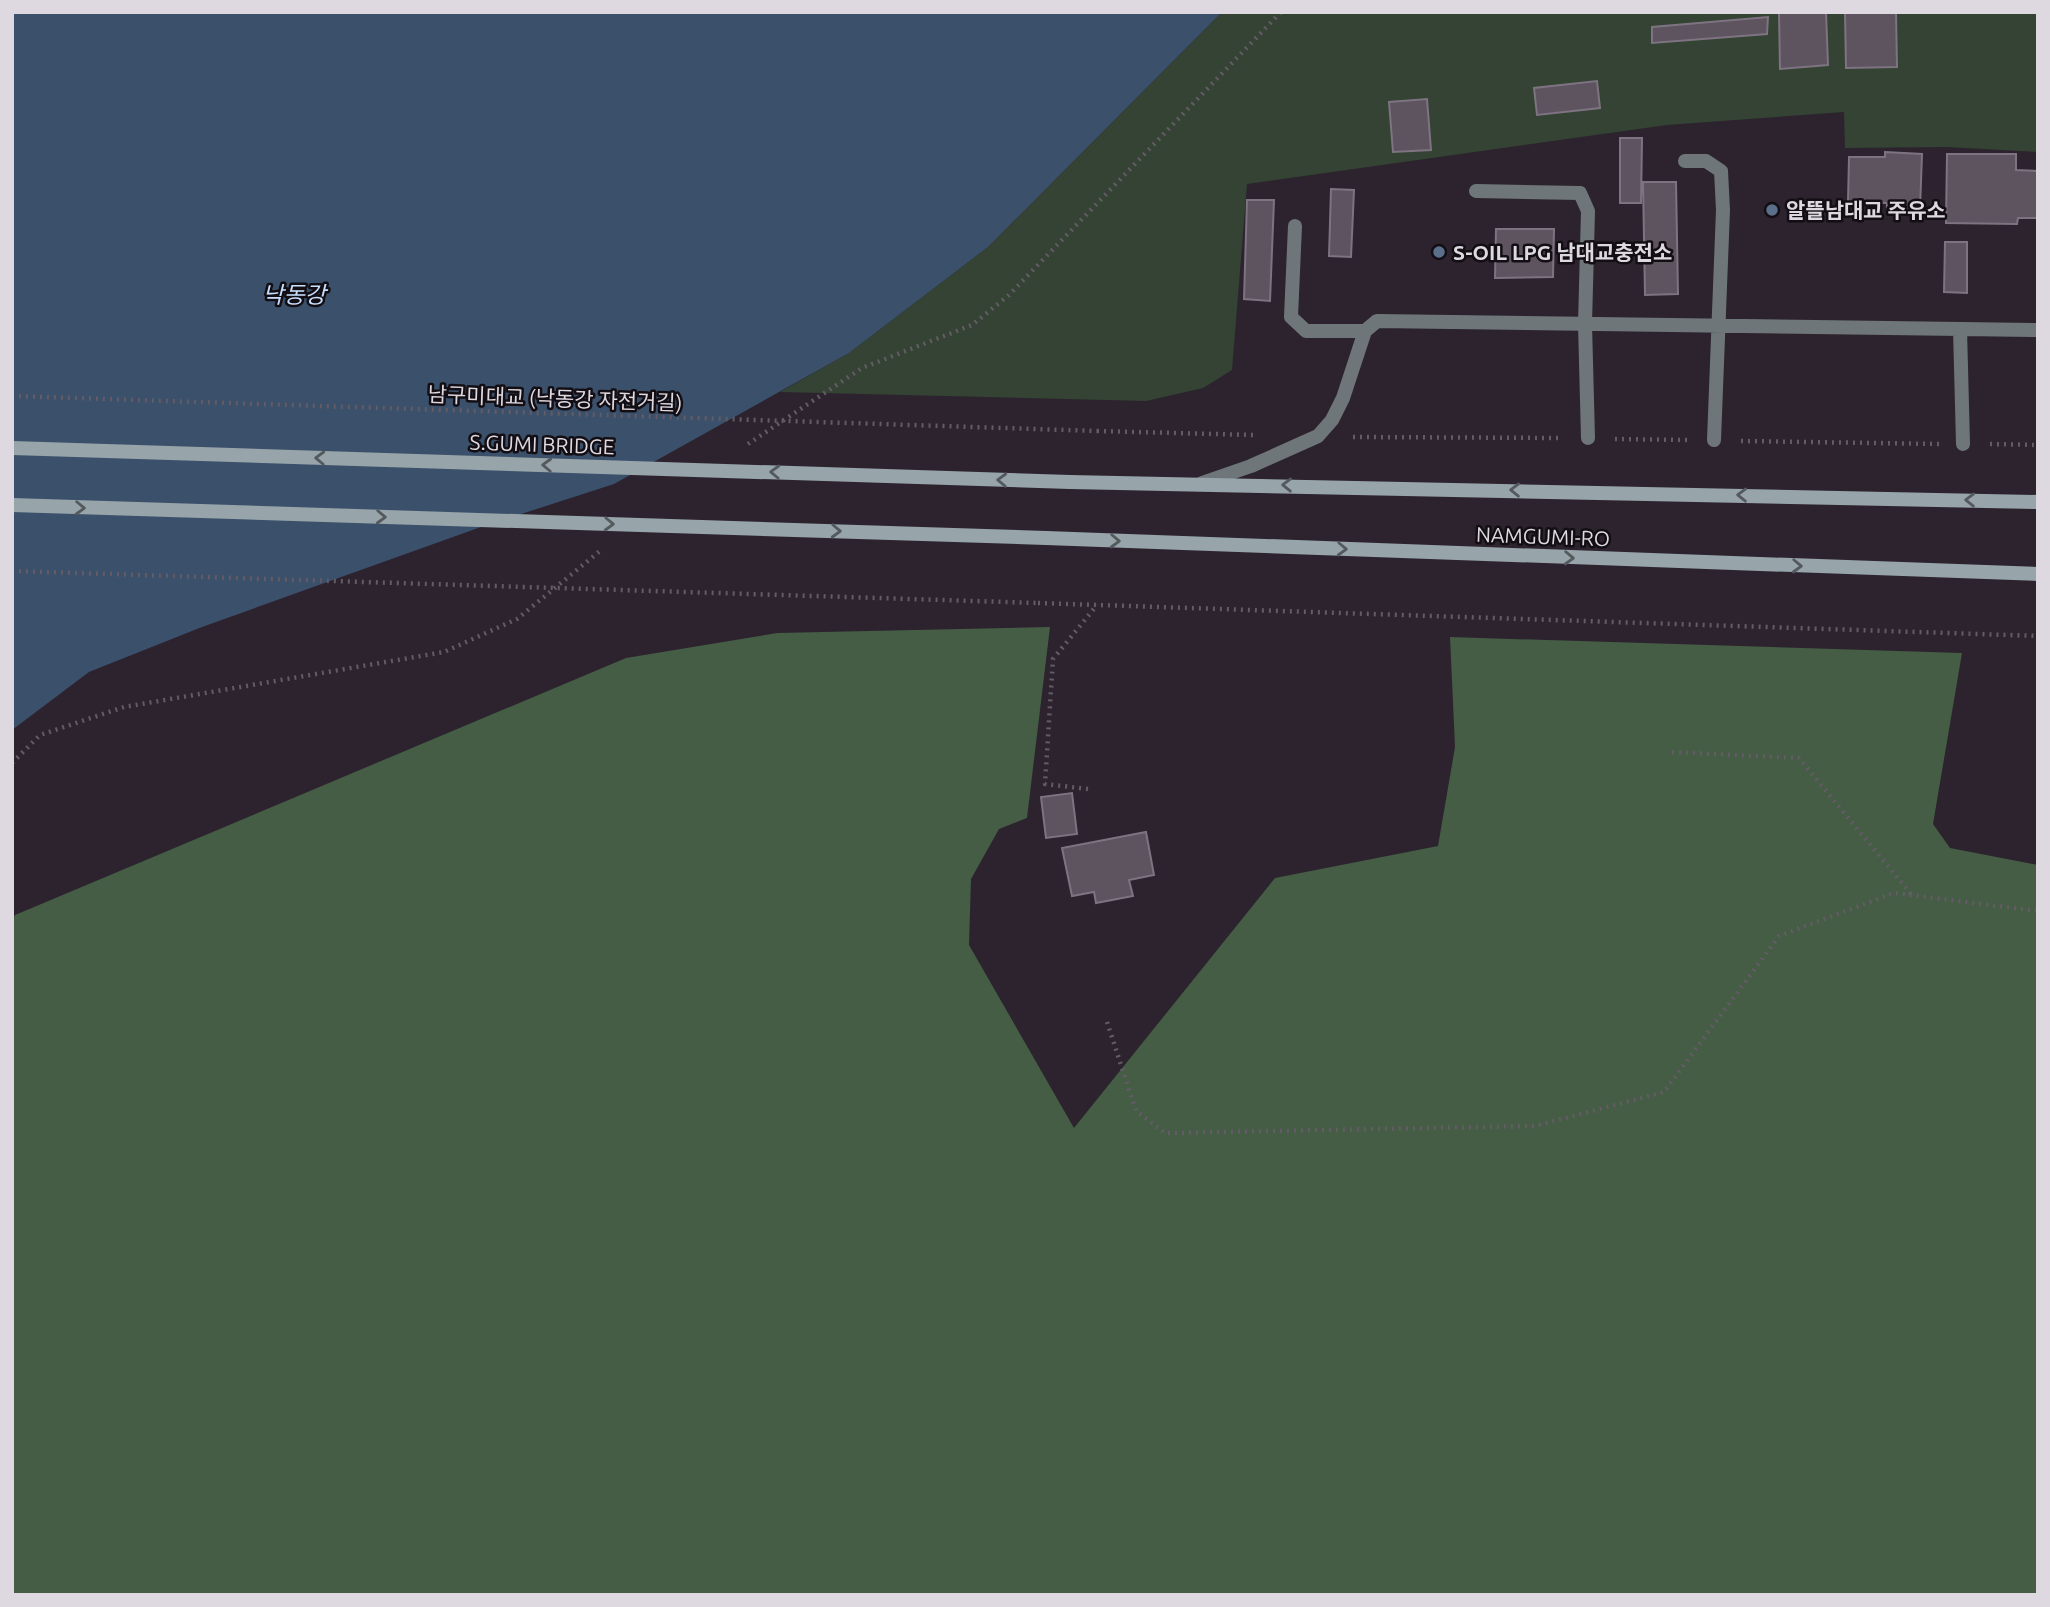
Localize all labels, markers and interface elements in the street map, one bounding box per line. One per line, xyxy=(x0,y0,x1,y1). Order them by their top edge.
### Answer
place label: 알뜰남대교 주유소 xyxy=(1786,198,1946,222)
marker: 알뜰남대교 주유소 xyxy=(1764,202,1780,218)
place label: S-OIL LPG 남대교충전소 xyxy=(1453,240,1672,264)
marker: S-OIL LPG 남대교충전소 xyxy=(1431,244,1447,260)
water label: 낙동강 xyxy=(262,282,329,307)
street label: 남구미대교 (낙동강 자전거길) xyxy=(427,382,683,414)
street label: S.GUMI BRIDGE xyxy=(469,429,615,459)
one-way arrow xyxy=(314,450,325,466)
one-way arrow xyxy=(541,458,552,473)
one-way arrow xyxy=(769,465,780,480)
one-way arrow xyxy=(996,472,1007,487)
one-way arrow xyxy=(1281,477,1292,493)
one-way arrow xyxy=(1509,482,1519,498)
one-way arrow xyxy=(1736,487,1747,503)
one-way arrow xyxy=(1964,492,1974,508)
one-way arrow xyxy=(75,500,86,515)
one-way arrow xyxy=(376,510,387,525)
one-way arrow xyxy=(603,517,614,532)
street label: NAMGUMI-RO xyxy=(1476,522,1610,550)
one-way arrow xyxy=(831,524,842,539)
one-way arrow xyxy=(1109,533,1120,548)
one-way arrow xyxy=(1337,542,1348,557)
one-way arrow xyxy=(1564,550,1575,565)
one-way arrow xyxy=(1791,559,1802,574)

